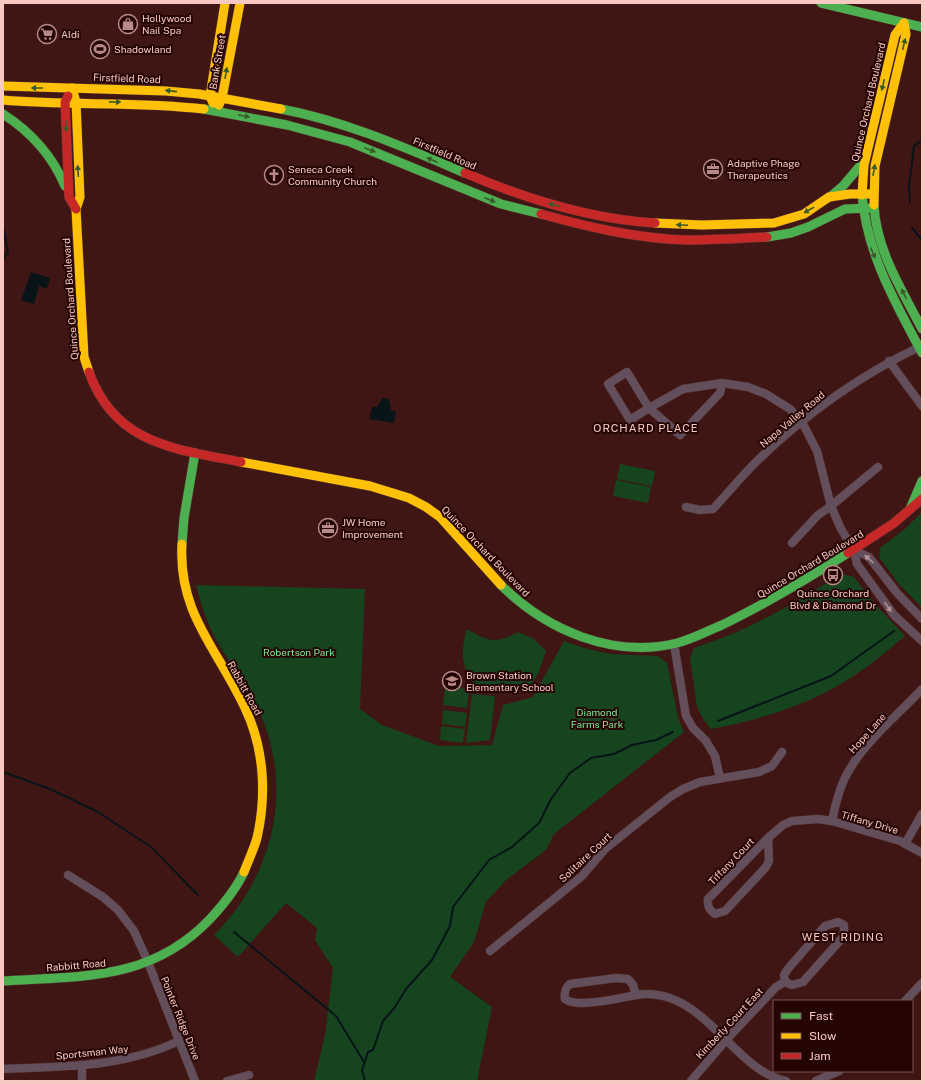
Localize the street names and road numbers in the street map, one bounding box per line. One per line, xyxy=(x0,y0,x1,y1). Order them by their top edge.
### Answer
street label: Bank Street xyxy=(206,34,228,90)
street label: Quince Orchard Boulevard xyxy=(848,41,888,163)
street label: Firstfield Road xyxy=(93,71,161,85)
street label: Firstfield Road xyxy=(412,134,479,172)
street label: Quince Orchard Boulevard xyxy=(60,238,80,360)
street label: Napa Valley Road xyxy=(757,388,827,450)
street label: Quince Orchard Boulevard xyxy=(439,503,533,599)
street label: Quince Orchard Boulevard xyxy=(755,527,865,601)
street label: Rabbitt Road xyxy=(225,659,265,717)
street label: Hope Lane xyxy=(846,710,888,756)
street label: Tiffany Drive xyxy=(840,808,900,836)
street label: Solitaire Court xyxy=(556,829,614,884)
street label: Tiffany Court xyxy=(705,835,757,887)
street label: Rabbitt Road xyxy=(46,956,106,974)
street label: Pointer Ridge Drive xyxy=(159,975,203,1062)
street label: Kimberly Court East xyxy=(693,985,765,1061)
street label: Sportsman Way xyxy=(55,1042,130,1062)

